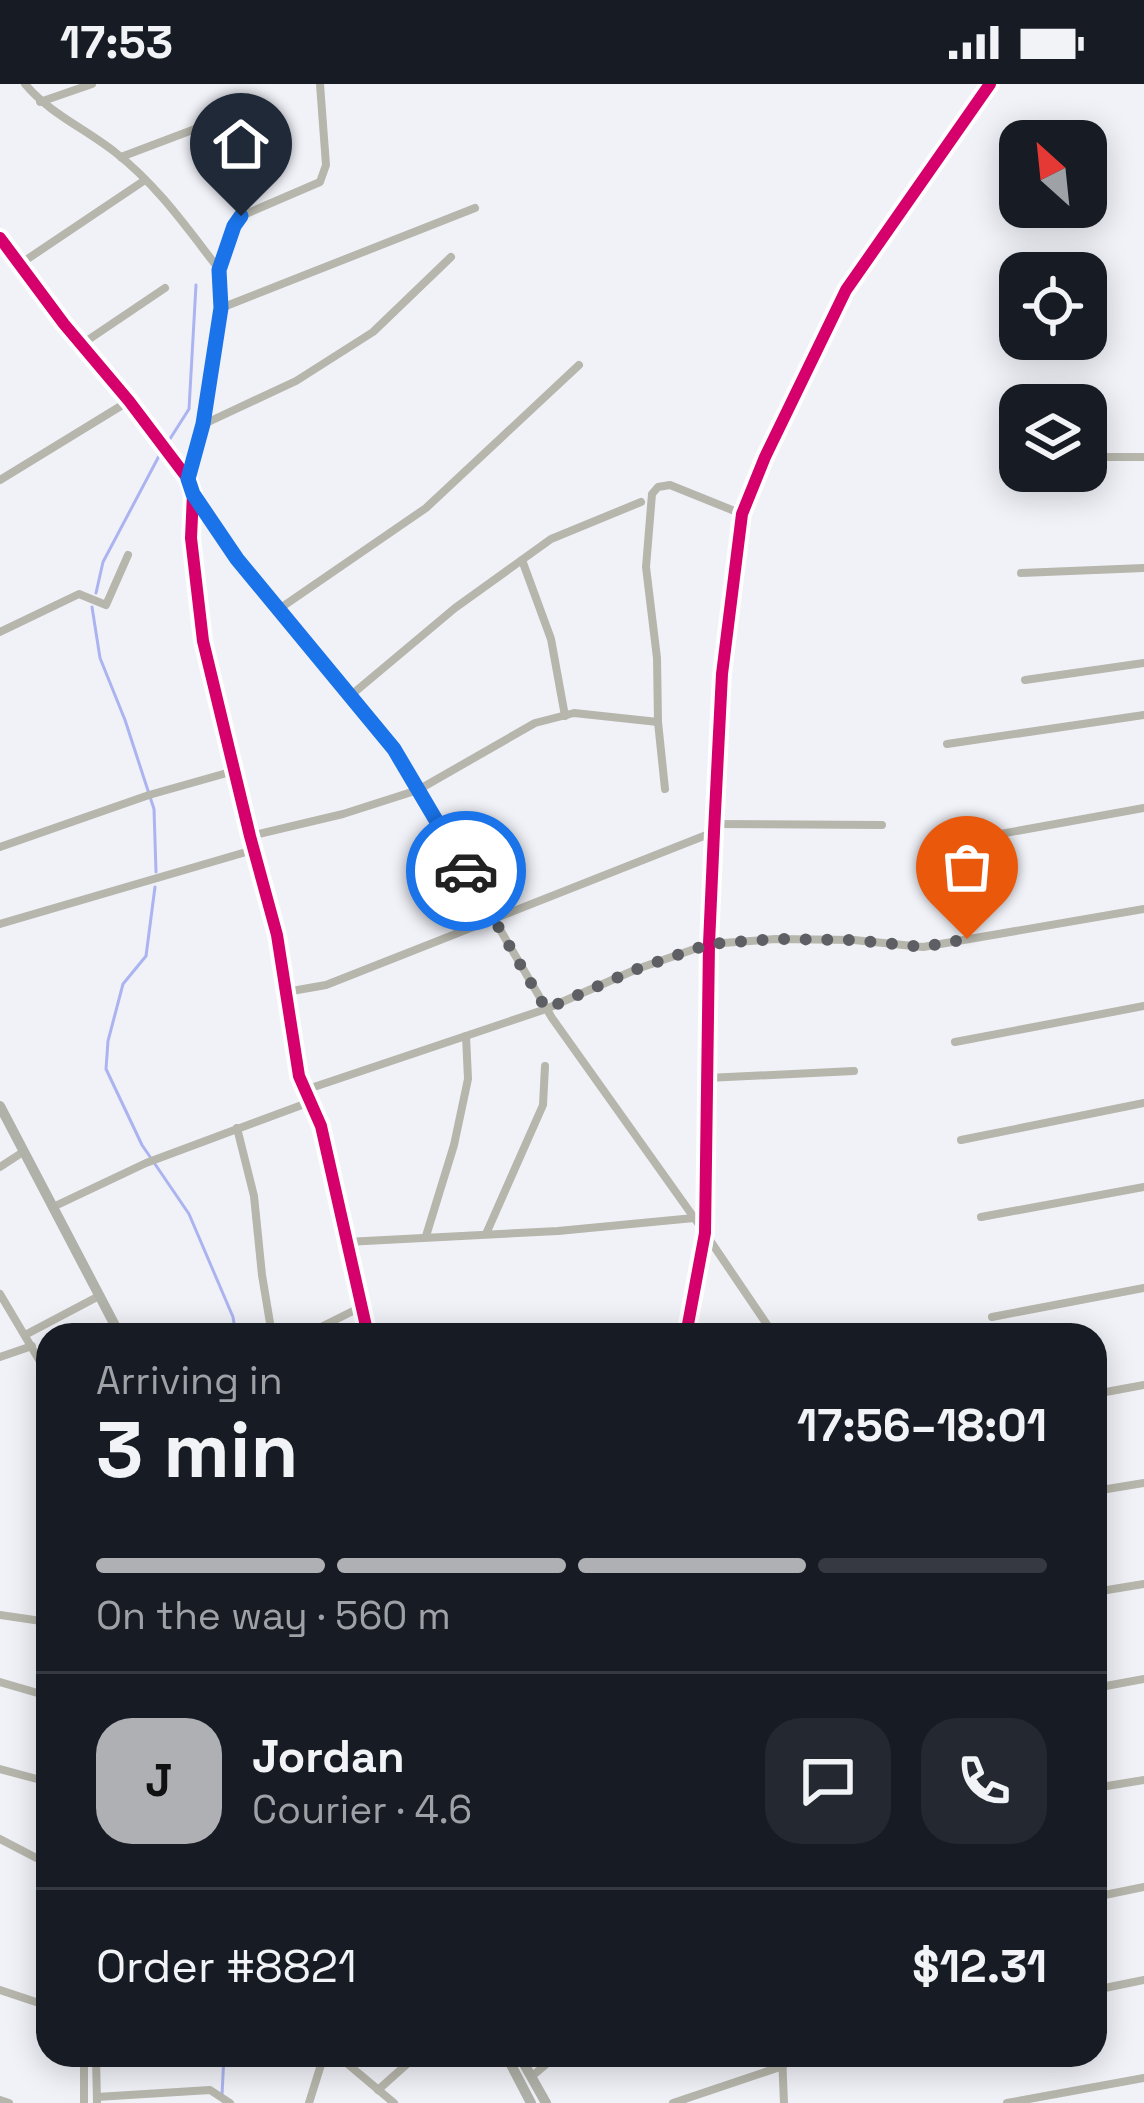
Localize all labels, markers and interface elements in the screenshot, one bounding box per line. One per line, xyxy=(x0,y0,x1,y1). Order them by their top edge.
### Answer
text: 17:53 xyxy=(60,14,173,71)
pin xyxy=(190,93,292,216)
icon: home xyxy=(208,111,274,177)
north arrow xyxy=(999,120,1107,228)
map controls xyxy=(999,120,1107,492)
button: locate xyxy=(999,252,1107,360)
button: layers xyxy=(999,384,1107,492)
courier xyxy=(406,811,526,931)
pin xyxy=(916,816,1018,939)
icon: bag xyxy=(934,834,1000,900)
icon: car xyxy=(433,838,499,904)
text: Arriving in xyxy=(96,1356,283,1405)
text: 17:56–18:01 xyxy=(797,1397,1047,1454)
text: 3 min xyxy=(96,1400,299,1500)
text: On the way · 560 m xyxy=(96,1591,451,1640)
button: chat xyxy=(765,1718,891,1844)
button: phone xyxy=(921,1718,1047,1844)
text: Jordan xyxy=(252,1728,405,1785)
text: J xyxy=(145,1752,173,1809)
text: Courier · 4.6 xyxy=(252,1785,472,1834)
text: Order #8821 xyxy=(96,1938,357,1995)
text: $12.31 xyxy=(912,1938,1047,1995)

